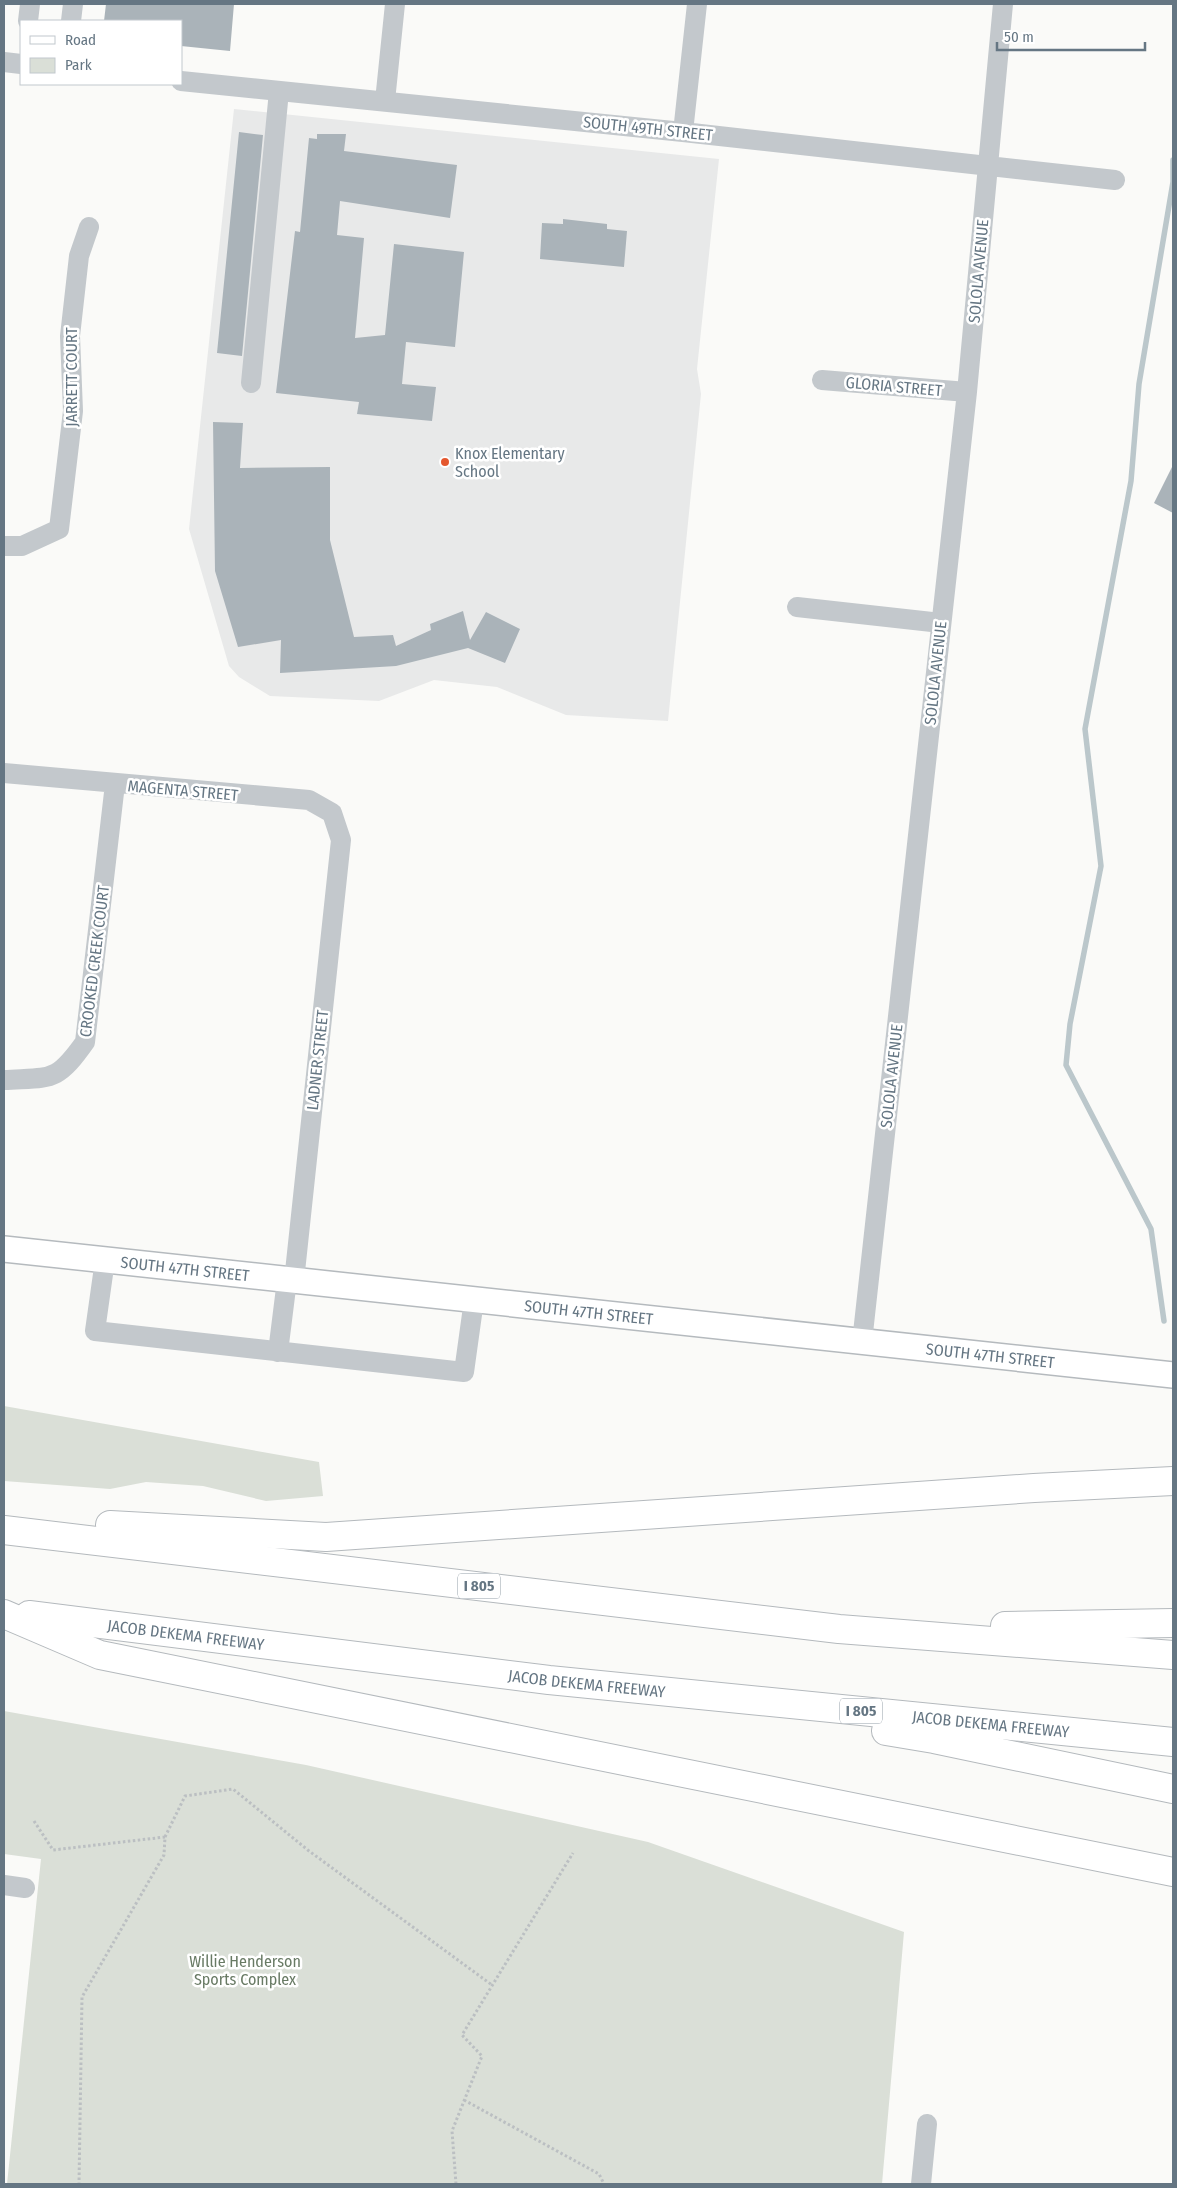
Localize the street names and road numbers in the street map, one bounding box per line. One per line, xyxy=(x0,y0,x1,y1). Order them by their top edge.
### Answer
street label: SOUTH 49TH STREET xyxy=(582,112,714,145)
street label: SOLOLA AVENUE xyxy=(964,218,993,324)
street label: JARRETT COURT xyxy=(62,327,81,427)
street label: GLORIA STREET xyxy=(845,373,944,400)
street label: SOLOLA AVENUE xyxy=(921,620,950,726)
street label: MAGENTA STREET xyxy=(127,776,240,805)
street label: CROOKED CREEK COURT xyxy=(76,883,113,1038)
street label: LADNER STREET xyxy=(303,1008,332,1111)
street label: SOLOLA AVENUE xyxy=(877,1023,906,1129)
street label: SOUTH 47TH STREET xyxy=(120,1253,251,1285)
street label: SOUTH 47TH STREET xyxy=(523,1296,654,1329)
street label: SOUTH 47TH STREET xyxy=(925,1339,1056,1372)
road number: I 805 xyxy=(458,1574,500,1598)
street label: JACOB DEKEMA FREEWAY xyxy=(106,1616,265,1654)
street label: JACOB DEKEMA FREEWAY xyxy=(507,1666,666,1702)
road number: I 805 xyxy=(840,1698,882,1724)
street label: JACOB DEKEMA FREEWAY xyxy=(911,1707,1070,1742)

